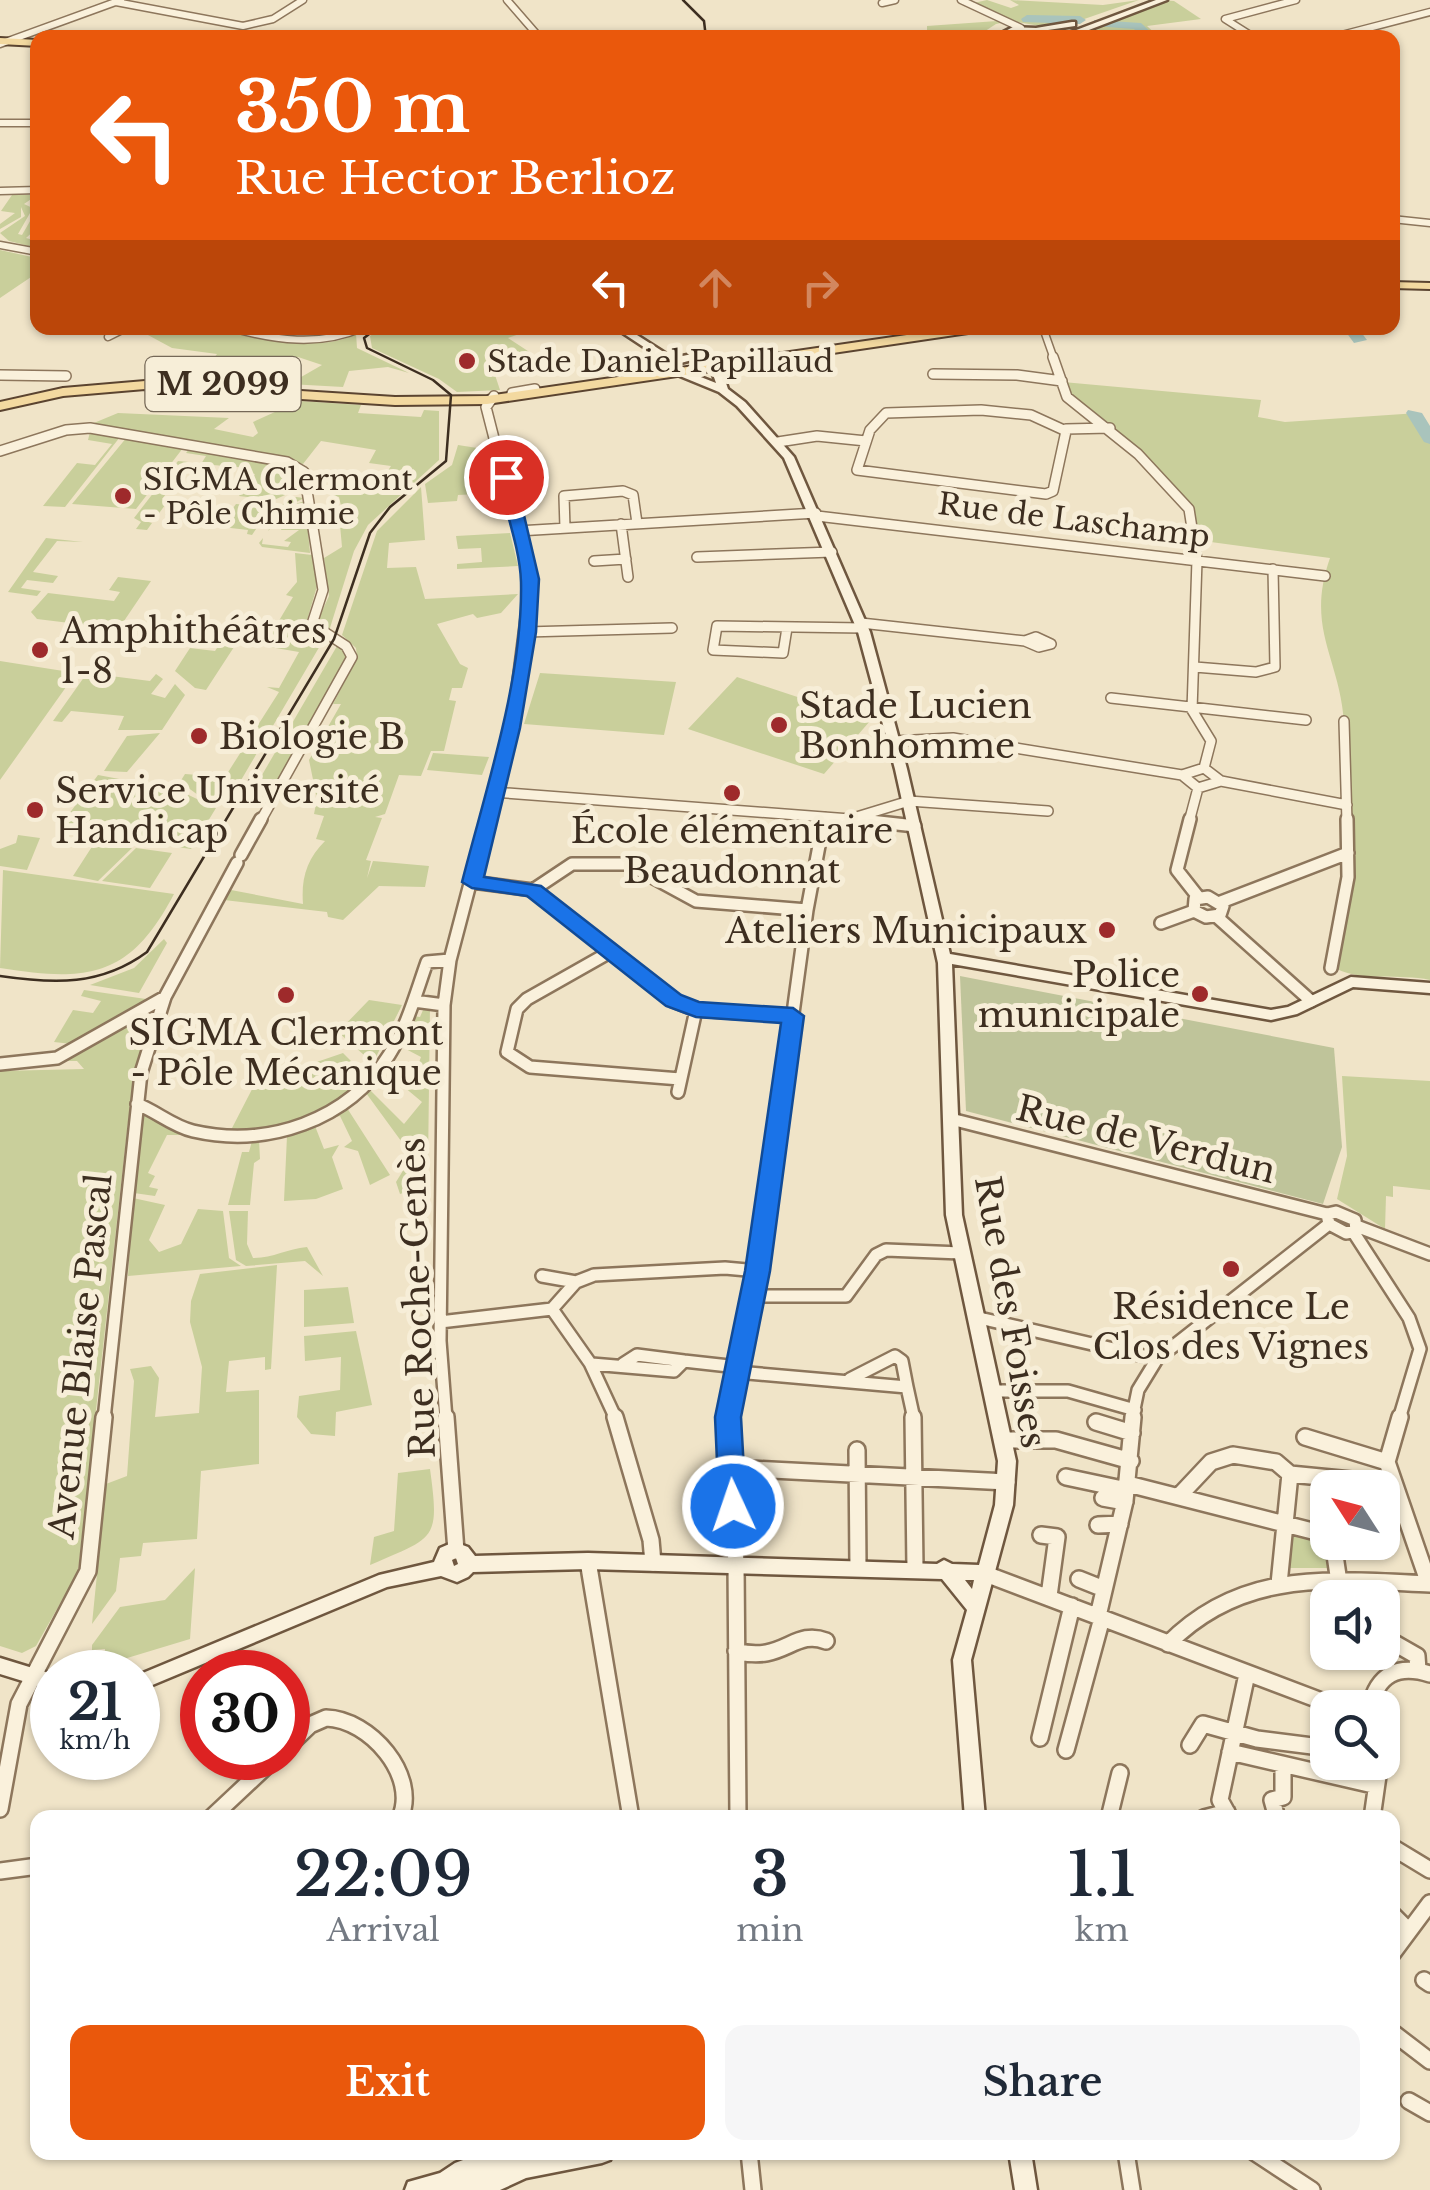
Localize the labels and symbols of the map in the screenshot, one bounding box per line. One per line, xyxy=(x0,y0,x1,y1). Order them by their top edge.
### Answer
place label: Stade Daniel Papillaud xyxy=(487,343,834,380)
marker: Stade Daniel Papillaud xyxy=(456,350,478,372)
road number: M 2099 xyxy=(146,357,300,411)
pin xyxy=(464,435,549,520)
place label: SIGMA Clermont - Pôle Chimie xyxy=(143,461,414,532)
marker: SIGMA Clermont - Pôle Chimie xyxy=(112,485,134,507)
street label: Rue de Laschamp xyxy=(936,485,1212,555)
place label: Amphithéâtres 1-8 xyxy=(59,609,327,692)
marker: Amphithéâtres 1-8 xyxy=(29,639,51,661)
place label: Stade Lucien Bonhomme xyxy=(799,684,1032,767)
marker: Stade Lucien Bonhomme xyxy=(768,714,790,736)
place label: Biologie B xyxy=(219,715,405,758)
marker: Biologie B xyxy=(188,725,210,747)
place label: Service Université Handicap xyxy=(55,769,380,852)
marker: École élémentaire Beaudonnat xyxy=(721,782,743,804)
marker: Service Université Handicap xyxy=(24,799,46,821)
place label: École élémentaire Beaudonnat xyxy=(571,809,893,892)
place label: Ateliers Municipaux xyxy=(724,909,1087,952)
marker: Ateliers Municipaux xyxy=(1096,919,1118,941)
place label: Police municipale xyxy=(978,953,1180,1036)
marker: Police municipale xyxy=(1189,983,1211,1005)
marker: SIGMA Clermont - Pôle Mécanique xyxy=(275,984,297,1006)
place label: SIGMA Clermont - Pôle Mécanique xyxy=(129,1011,443,1094)
street label: Rue de Verdun xyxy=(1012,1086,1280,1192)
street label: Rue Roche-Genès xyxy=(390,1137,444,1459)
street label: Avenue Blaise Pascal xyxy=(39,1171,121,1542)
street label: Rue des Foisses xyxy=(966,1173,1056,1451)
marker: Résidence Le Clos des Vignes xyxy=(1220,1258,1242,1280)
place label: Résidence Le Clos des Vignes xyxy=(1093,1285,1369,1368)
position arrow xyxy=(681,1454,785,1558)
north arrow xyxy=(1310,1470,1400,1560)
speed limit sign: 30 xyxy=(180,1650,310,1780)

